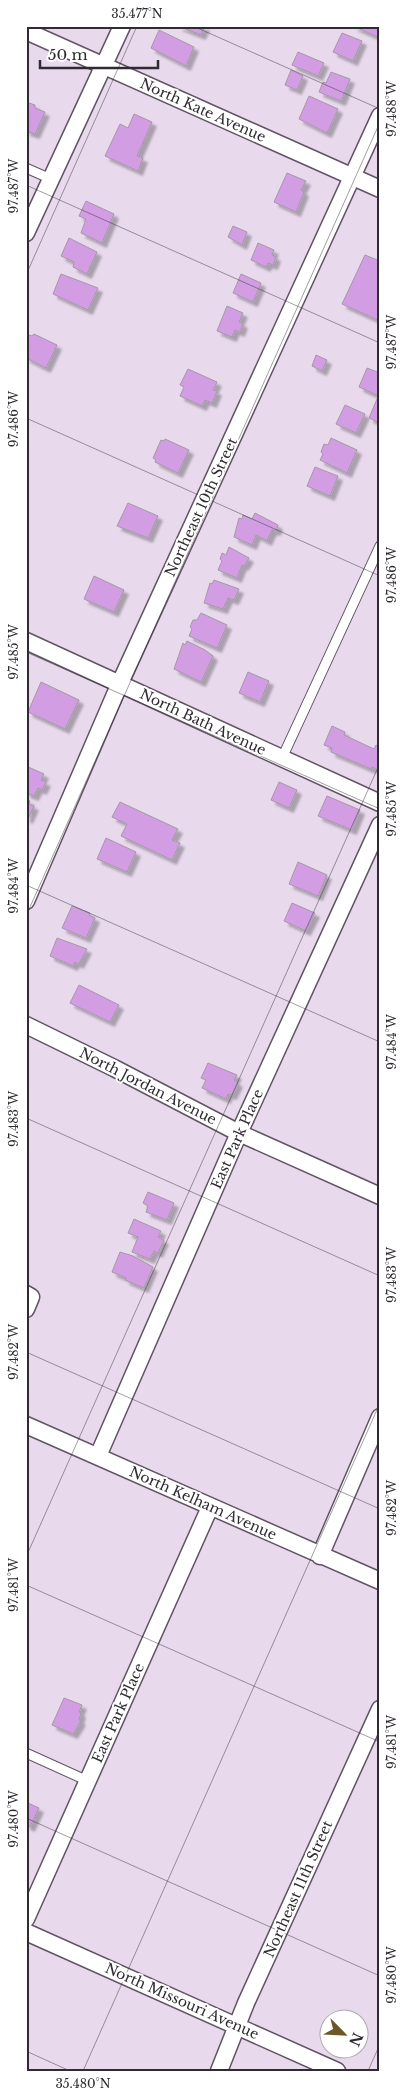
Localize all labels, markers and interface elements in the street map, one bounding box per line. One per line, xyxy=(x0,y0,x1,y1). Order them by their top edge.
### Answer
text: 35.477°N xyxy=(111,6,163,21)
scale bar xyxy=(40,38,158,70)
text: 50 m xyxy=(48,45,88,64)
street label: North Kate Avenue xyxy=(137,74,269,146)
text: 97.488°W xyxy=(384,80,399,137)
text: 97.487°W xyxy=(6,158,21,213)
text: 97.487°W xyxy=(384,314,399,369)
text: 97.486°W xyxy=(6,390,21,447)
street label: Northeast 10th Street xyxy=(161,434,242,580)
text: 97.486°W xyxy=(384,546,399,603)
text: 97.485°W xyxy=(6,623,21,680)
street label: North Bath Avenue xyxy=(137,685,269,759)
text: 97.485°W xyxy=(384,780,399,837)
text: 97.484°W xyxy=(6,857,21,914)
text: 97.484°W xyxy=(384,1013,399,1070)
street label: North Jordan Avenue xyxy=(76,1044,220,1128)
street label: East Park Place xyxy=(207,1086,267,1192)
text: 97.483°W xyxy=(6,1090,21,1147)
text: 97.483°W xyxy=(384,1246,399,1303)
text: 97.482°W xyxy=(6,1323,21,1380)
street label: North Kelham Avenue xyxy=(127,1462,279,1544)
text: 97.482°W xyxy=(384,1479,399,1536)
text: 97.481°W xyxy=(6,1557,21,1612)
street label: East Park Place xyxy=(88,1660,148,1766)
text: 97.481°W xyxy=(384,1714,399,1769)
text: 97.480°W xyxy=(6,1789,21,1848)
street label: Northeast 11th Street xyxy=(260,1817,337,1960)
text: 97.480°W xyxy=(384,1945,399,2004)
street label: North Missouri Avenue xyxy=(102,1959,262,2043)
north arrow xyxy=(318,2010,368,2060)
text: N xyxy=(345,2030,367,2049)
text: 35.480°N xyxy=(55,2076,111,2091)

